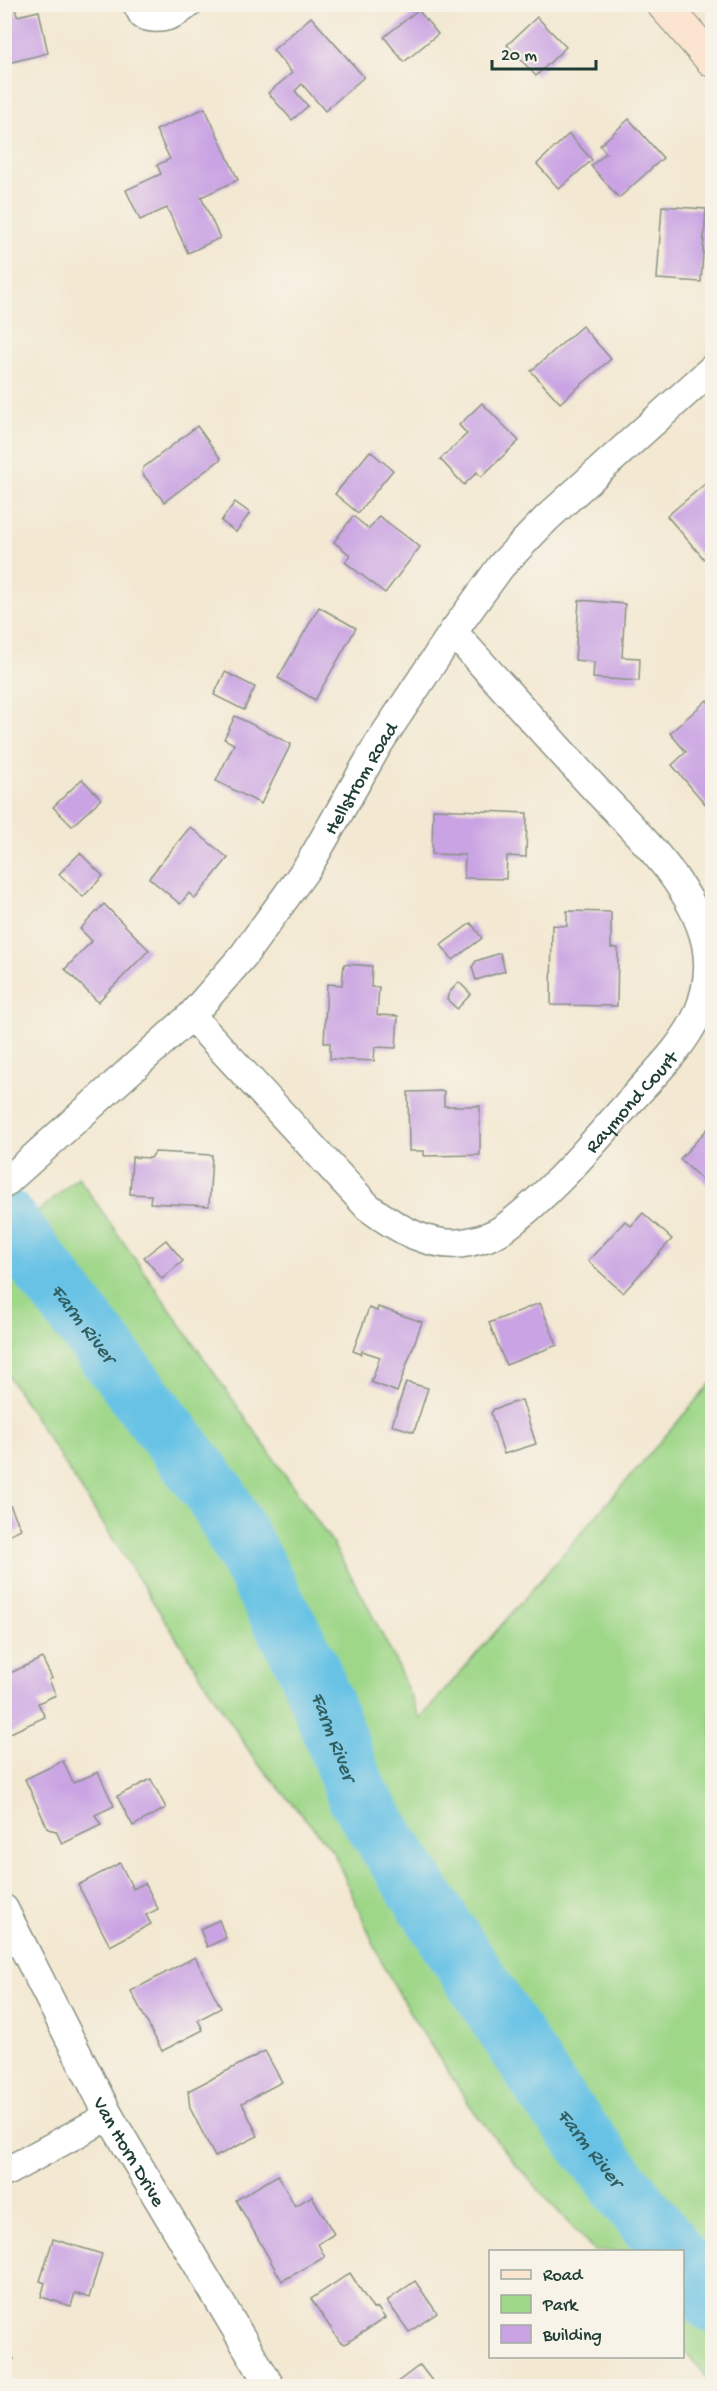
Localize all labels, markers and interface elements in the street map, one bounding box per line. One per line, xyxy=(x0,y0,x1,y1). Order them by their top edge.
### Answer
scale bar xyxy=(492,33,596,71)
text: 20 m xyxy=(501,46,537,67)
street label: Hellstrom Road xyxy=(321,717,406,840)
street label: Raymond Court xyxy=(582,1047,686,1159)
water label: Farm River xyxy=(43,1280,123,1373)
water label: Farm River xyxy=(303,1689,361,1789)
street label: Van Horn Drive xyxy=(86,2093,169,2212)
water label: Farm River xyxy=(550,2105,630,2197)
legend xyxy=(489,2250,684,2358)
text: Road xyxy=(543,2266,584,2287)
text: Park xyxy=(542,2296,579,2317)
text: Building xyxy=(542,2326,602,2347)

